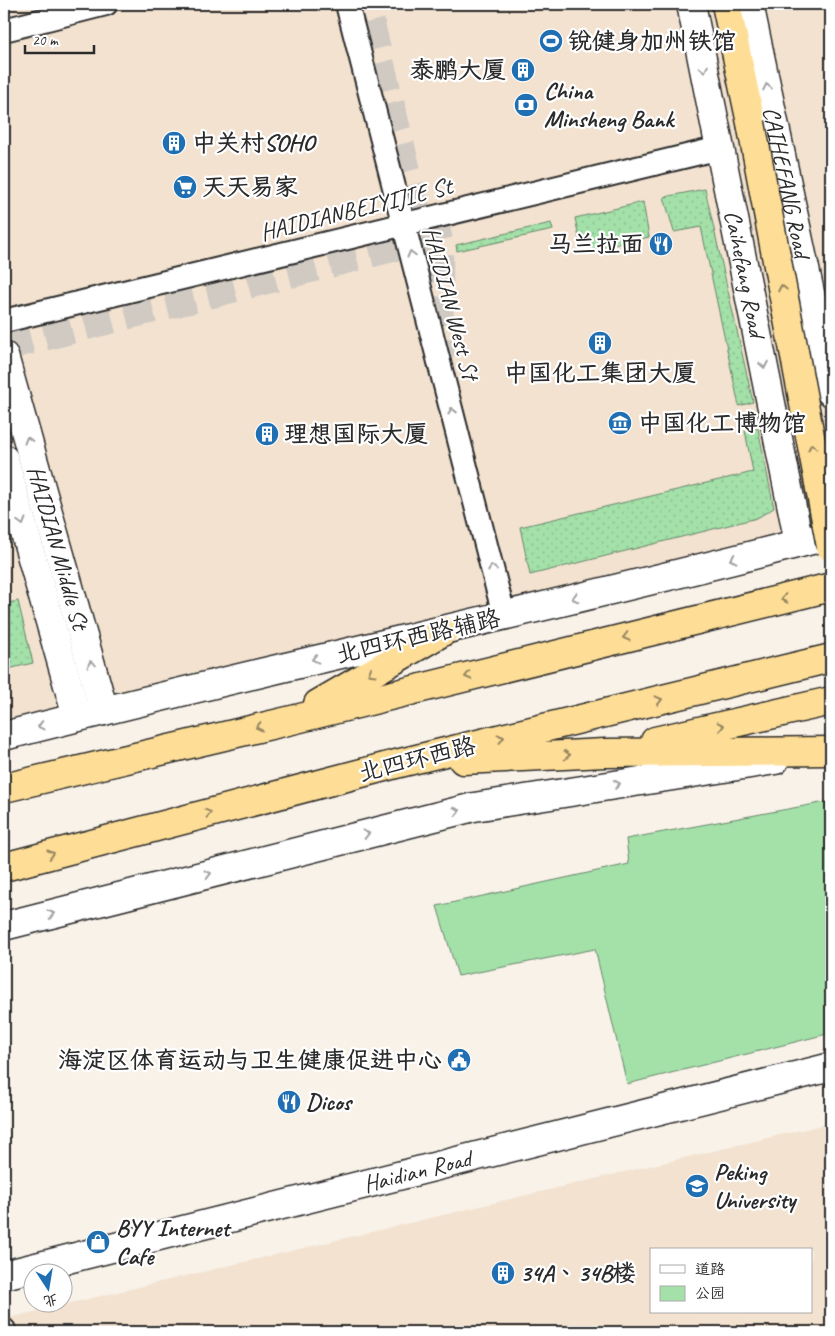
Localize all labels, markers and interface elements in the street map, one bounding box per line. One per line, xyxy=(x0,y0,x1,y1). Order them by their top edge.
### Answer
scale bar xyxy=(25,22,94,54)
place label: 锐健身加州铁馆 xyxy=(568,26,736,56)
sports icon: 锐健身加州铁馆 xyxy=(538,28,564,54)
text: 20 m xyxy=(32,31,59,50)
place label: 泰鹏大厦 xyxy=(410,55,506,85)
building icon: 泰鹏大厦 xyxy=(510,57,536,83)
one-way arrow xyxy=(698,64,709,73)
place label: China Minsheng Bank xyxy=(544,76,675,134)
one-way arrow xyxy=(762,83,773,92)
bank icon: China Minsheng Bank xyxy=(513,92,539,118)
street label: CAIHEFANG Road xyxy=(756,104,818,264)
place label: 中关村SOHO xyxy=(192,128,317,158)
building icon: 中关村SOHO xyxy=(161,130,187,156)
street label: HAIDIANBEIYIJIE St xyxy=(257,170,457,247)
place label: 天天易家 xyxy=(202,172,298,202)
supermarket icon: 天天易家 xyxy=(172,174,198,200)
street label: Caihefang Road xyxy=(718,208,773,343)
street label: HAIDIAN West St xyxy=(416,223,487,386)
place label: 马兰拉面 xyxy=(548,229,644,259)
restaurant icon: 马兰拉面 xyxy=(648,231,674,257)
one-way arrow xyxy=(406,249,417,258)
one-way arrow xyxy=(777,283,788,292)
building icon: 中国化工集团大厦 xyxy=(587,330,613,356)
place label: 中国化工集团大厦 xyxy=(504,358,696,388)
one-way arrow xyxy=(758,361,768,370)
one-way arrow xyxy=(447,406,458,415)
place label: 中国化工博物馆 xyxy=(638,408,806,438)
museum icon: 中国化工博物馆 xyxy=(607,410,633,436)
place label: 理想国际大厦 xyxy=(284,419,428,449)
building icon: 理想国际大厦 xyxy=(254,421,280,447)
one-way arrow xyxy=(23,437,33,445)
one-way arrow xyxy=(808,443,818,452)
street label: HAIDIAN Middle St xyxy=(21,462,96,635)
one-way arrow xyxy=(16,518,27,527)
one-way arrow xyxy=(729,553,738,564)
one-way arrow xyxy=(488,565,498,573)
one-way arrow xyxy=(571,592,580,603)
one-way arrow xyxy=(779,593,788,604)
street label: 北四环西路辅路 xyxy=(333,602,503,670)
one-way arrow xyxy=(623,632,631,642)
one-way arrow xyxy=(310,654,319,664)
one-way arrow xyxy=(86,661,96,669)
one-way arrow xyxy=(368,666,377,676)
one-way arrow xyxy=(464,670,473,681)
one-way arrow xyxy=(655,695,664,706)
one-way arrow xyxy=(36,720,45,731)
one-way arrow xyxy=(255,721,264,732)
one-way arrow xyxy=(716,721,725,732)
street label: 北四环西路 xyxy=(355,730,479,788)
one-way arrow xyxy=(497,733,506,744)
one-way arrow xyxy=(563,749,571,760)
one-way arrow xyxy=(612,780,621,790)
one-way arrow xyxy=(452,806,461,817)
one-way arrow xyxy=(204,808,213,819)
one-way arrow xyxy=(361,829,370,840)
one-way arrow xyxy=(46,850,54,860)
one-way arrow xyxy=(204,869,213,880)
one-way arrow xyxy=(47,909,55,920)
place label: 海淀区体育运动与卫生健康促进中心 xyxy=(58,1045,442,1075)
public building icon: 海淀区体育运动与卫生健康促进中心 xyxy=(446,1047,472,1073)
place label: Dicos xyxy=(306,1087,354,1117)
restaurant icon: Dicos xyxy=(276,1089,302,1115)
street label: Haidian Road xyxy=(360,1142,478,1199)
place label: Peking University xyxy=(714,1157,798,1215)
school or university icon: Peking University xyxy=(684,1173,710,1199)
place label: BYY Internet Cafe xyxy=(116,1213,232,1271)
shop icon: BYY Internet Cafe xyxy=(85,1229,111,1255)
legend xyxy=(650,1248,812,1314)
place label: 34A、34B楼 xyxy=(520,1258,636,1288)
building icon: 34A、34B楼 xyxy=(490,1260,516,1286)
text: 道路 xyxy=(695,1260,725,1279)
north arrow xyxy=(22,1264,72,1314)
text: 公园 xyxy=(695,1284,725,1303)
text: 北 xyxy=(42,1290,59,1310)

